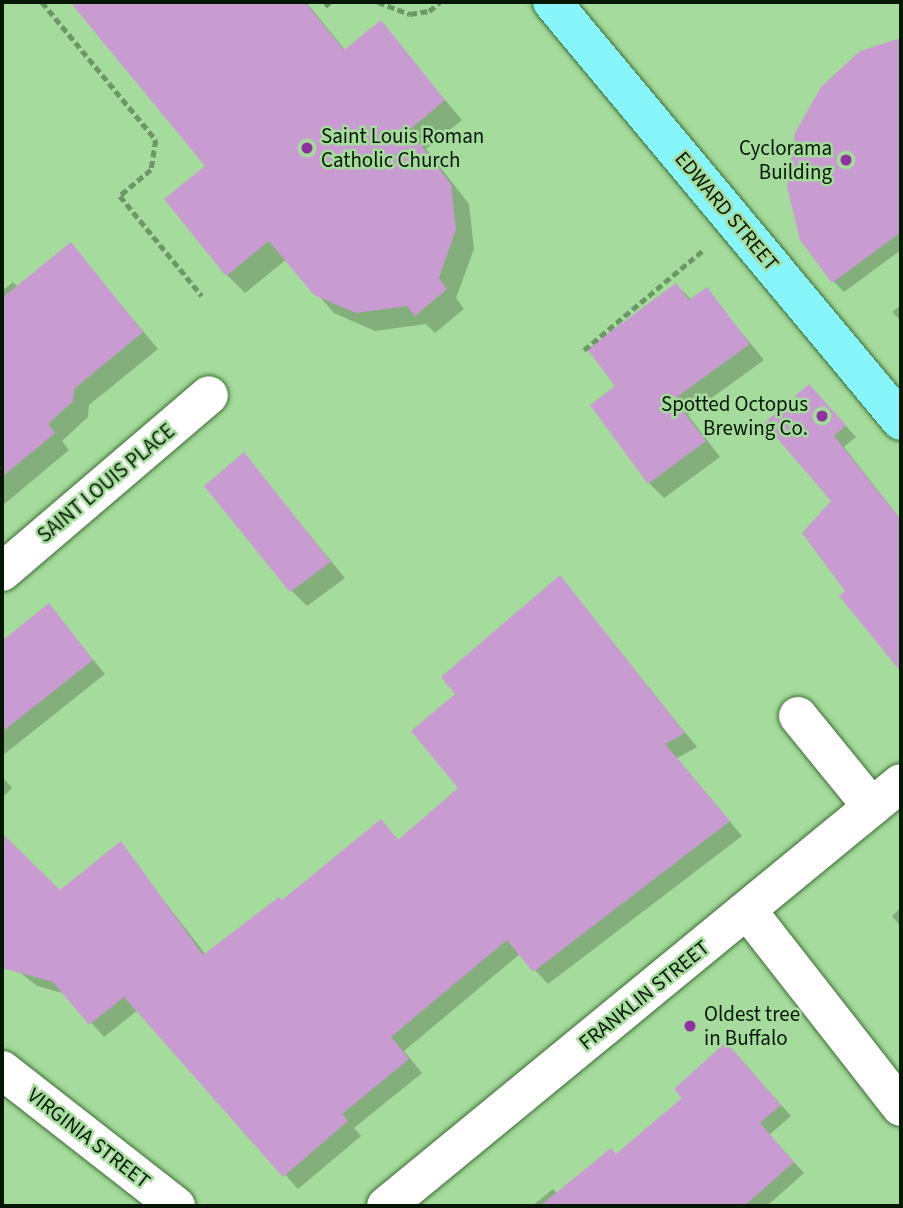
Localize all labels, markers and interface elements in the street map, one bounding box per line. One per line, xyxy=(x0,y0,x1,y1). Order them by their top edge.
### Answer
place label: Saint Louis Roman Catholic Church xyxy=(321,123,484,173)
place label: Cyclorama Building xyxy=(739,135,832,185)
marker: Saint Louis Roman Catholic Church xyxy=(299,140,315,156)
street label: EDWARD STREET xyxy=(670,146,784,276)
marker: Cyclorama Building xyxy=(838,152,854,168)
place label: Spotted Octopus Brewing Co. xyxy=(661,391,808,441)
marker: Spotted Octopus Brewing Co. xyxy=(814,408,830,424)
street label: SAINT LOUIS PLACE xyxy=(32,418,180,548)
street label: FRANKLIN STREET xyxy=(574,935,714,1055)
place label: Oldest tree in Buffalo xyxy=(704,1001,800,1051)
marker: Oldest tree in Buffalo xyxy=(682,1018,698,1034)
street label: VIRGINIA STREET xyxy=(23,1082,155,1194)

